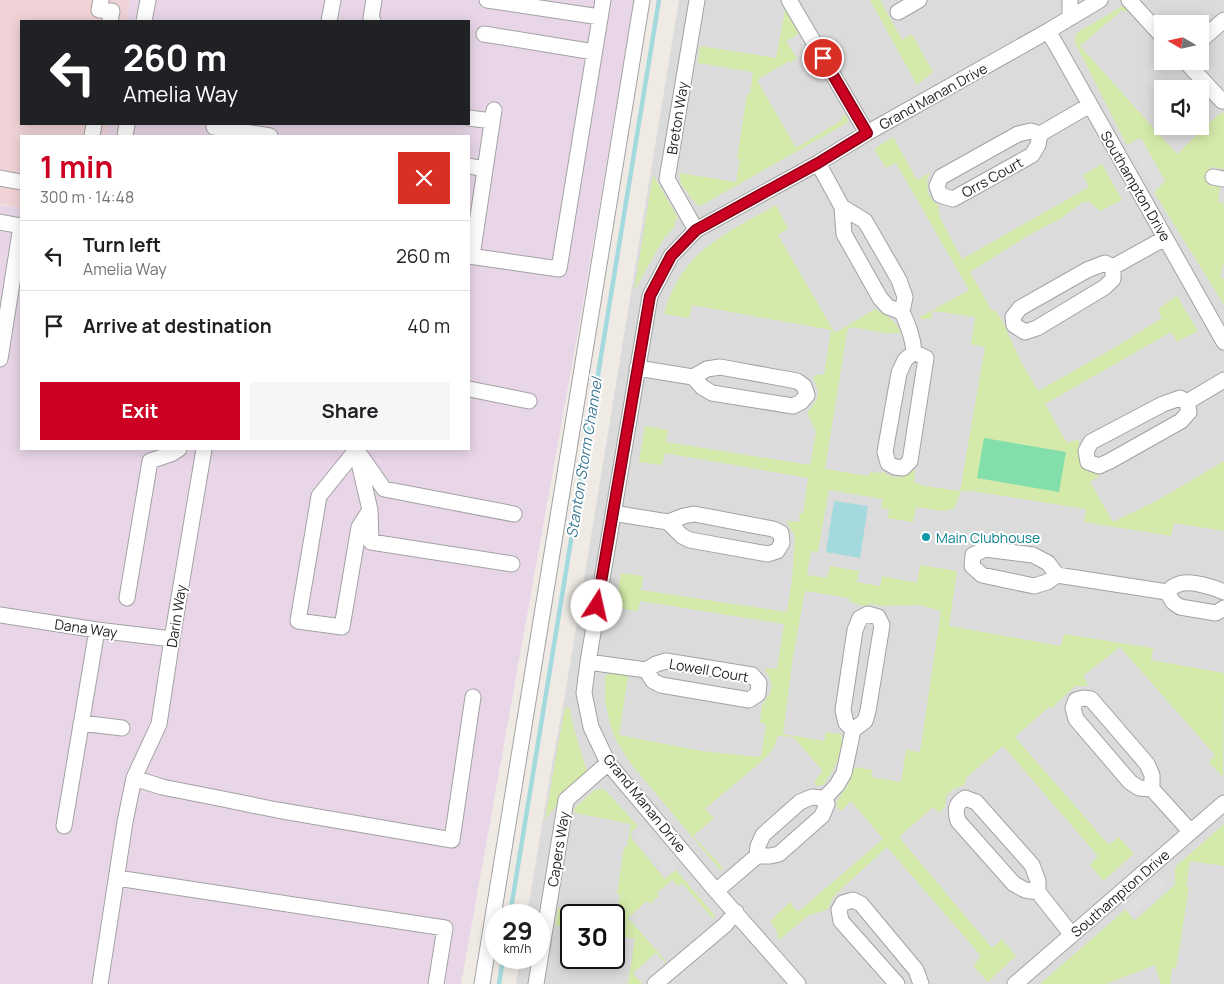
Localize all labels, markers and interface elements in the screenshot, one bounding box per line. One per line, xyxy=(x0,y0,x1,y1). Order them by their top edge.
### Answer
north arrow xyxy=(1154,15,1209,70)
map controls xyxy=(1154,15,1209,135)
text: 260 m xyxy=(123,34,227,82)
pin xyxy=(802,37,844,79)
icon: left xyxy=(40,40,105,105)
icon: arrive xyxy=(809,44,837,72)
street label: Grand Manan Drive xyxy=(875,58,991,134)
text: Amelia Way xyxy=(123,79,238,109)
street label: Breton Way xyxy=(662,80,692,156)
button: sound xyxy=(1154,80,1209,135)
street label: Southampton Drive xyxy=(1097,127,1175,245)
text: 1 min xyxy=(40,146,113,187)
button: close xyxy=(398,152,450,204)
street label: Orrs Court xyxy=(958,152,1026,202)
text: 300 m · 14:48 xyxy=(40,186,134,208)
text: Turn left xyxy=(83,232,161,258)
icon: left xyxy=(40,242,68,270)
text: 260 m xyxy=(396,243,450,269)
text: Amelia Way xyxy=(83,258,167,280)
icon: arrive xyxy=(40,312,68,340)
text: Arrive at destination xyxy=(83,313,272,339)
text: 40 m xyxy=(407,313,450,339)
water label: Stanton Storm Channel xyxy=(561,374,607,540)
button: Exit xyxy=(40,382,240,440)
button: Share xyxy=(250,382,450,440)
place label: Main Clubhouse xyxy=(936,528,1040,547)
marker: Main Clubhouse xyxy=(920,531,932,543)
position arrow xyxy=(570,579,622,631)
street label: Darin Way xyxy=(162,582,190,649)
street label: Dana Way xyxy=(53,614,119,642)
street label: Lowell Court xyxy=(668,654,751,686)
street label: Grand Manan Drive xyxy=(599,750,691,856)
street label: Capers Way xyxy=(543,809,573,888)
street label: Southampton Drive xyxy=(1067,845,1173,941)
speed limit sign: 30 xyxy=(560,904,625,969)
text: 29 xyxy=(502,913,533,948)
text: km/h xyxy=(504,940,531,957)

